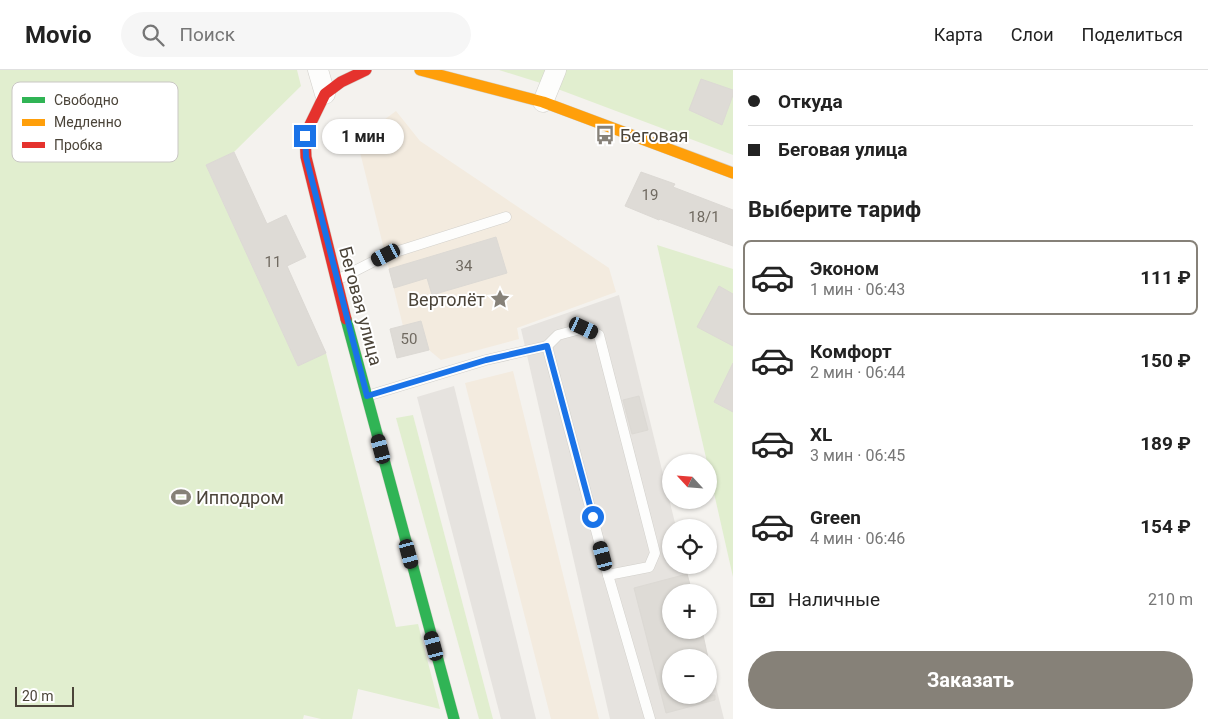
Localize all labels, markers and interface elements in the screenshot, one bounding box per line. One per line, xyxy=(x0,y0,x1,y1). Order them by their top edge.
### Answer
search box xyxy=(121,12,471,57)
text: Movio xyxy=(25,21,91,49)
icon: search xyxy=(139,21,167,49)
text: Поиск xyxy=(179,23,235,46)
text: Карта xyxy=(934,24,983,45)
text: Слои xyxy=(1011,24,1054,45)
text: Поделиться xyxy=(1082,24,1183,45)
legend xyxy=(12,82,178,162)
text: Откуда xyxy=(778,90,843,113)
text: Свободно xyxy=(54,92,119,108)
text: Медленно xyxy=(54,114,122,130)
callout: 1 мин xyxy=(322,118,405,154)
bus stop icon: Беговая xyxy=(594,124,616,146)
route end xyxy=(294,125,316,147)
place label: Беговая xyxy=(620,125,689,146)
text: 1 мин xyxy=(341,127,385,146)
text: Пробка xyxy=(54,137,103,153)
text: Беговая улица xyxy=(778,138,907,161)
house number: 19 xyxy=(642,186,658,204)
text: Выберите тариф xyxy=(748,197,921,222)
house number: 18/1 xyxy=(688,208,720,226)
car xyxy=(369,242,402,268)
street label: Беговая улица xyxy=(335,244,387,368)
house number: 11 xyxy=(265,253,281,271)
icon: car xyxy=(750,255,795,300)
house number: 34 xyxy=(456,257,473,275)
text: Эконом xyxy=(810,257,879,280)
text: 111 ₽ xyxy=(1140,266,1191,289)
text: 1 мин · 06:43 xyxy=(810,280,905,299)
place icon: Вертолёт xyxy=(489,288,511,310)
place label: Вертолёт xyxy=(408,289,485,310)
car xyxy=(567,315,600,341)
house number: 50 xyxy=(401,330,417,348)
icon: car xyxy=(750,338,795,383)
text: Комфорт xyxy=(810,340,892,363)
text: 150 ₽ xyxy=(1140,349,1191,372)
text: 2 мин · 06:44 xyxy=(810,363,905,382)
icon: car xyxy=(750,421,795,466)
text: XL xyxy=(810,423,832,446)
text: 189 ₽ xyxy=(1140,432,1191,455)
car xyxy=(369,433,392,465)
text: 3 мин · 06:45 xyxy=(810,446,905,465)
north arrow xyxy=(662,454,718,509)
map controls xyxy=(662,454,717,704)
sports icon: Ипподром xyxy=(170,486,192,508)
place label: Ипподром xyxy=(196,487,284,508)
icon: car xyxy=(750,504,795,549)
route start xyxy=(582,506,604,528)
text: Green xyxy=(810,506,861,529)
text: 154 ₽ xyxy=(1140,515,1191,538)
button: locate xyxy=(662,519,717,574)
text: 4 мин · 06:46 xyxy=(810,529,905,548)
car xyxy=(397,538,420,570)
car xyxy=(591,540,614,572)
button: + xyxy=(662,584,717,639)
icon: cash xyxy=(748,586,776,614)
text: Наличные xyxy=(788,588,880,611)
text: 210 m xyxy=(1148,590,1193,609)
car xyxy=(422,630,445,662)
button: − xyxy=(662,649,717,704)
button: Заказать xyxy=(748,651,1193,709)
scale bar xyxy=(15,684,74,707)
text: 20 m xyxy=(22,688,54,704)

